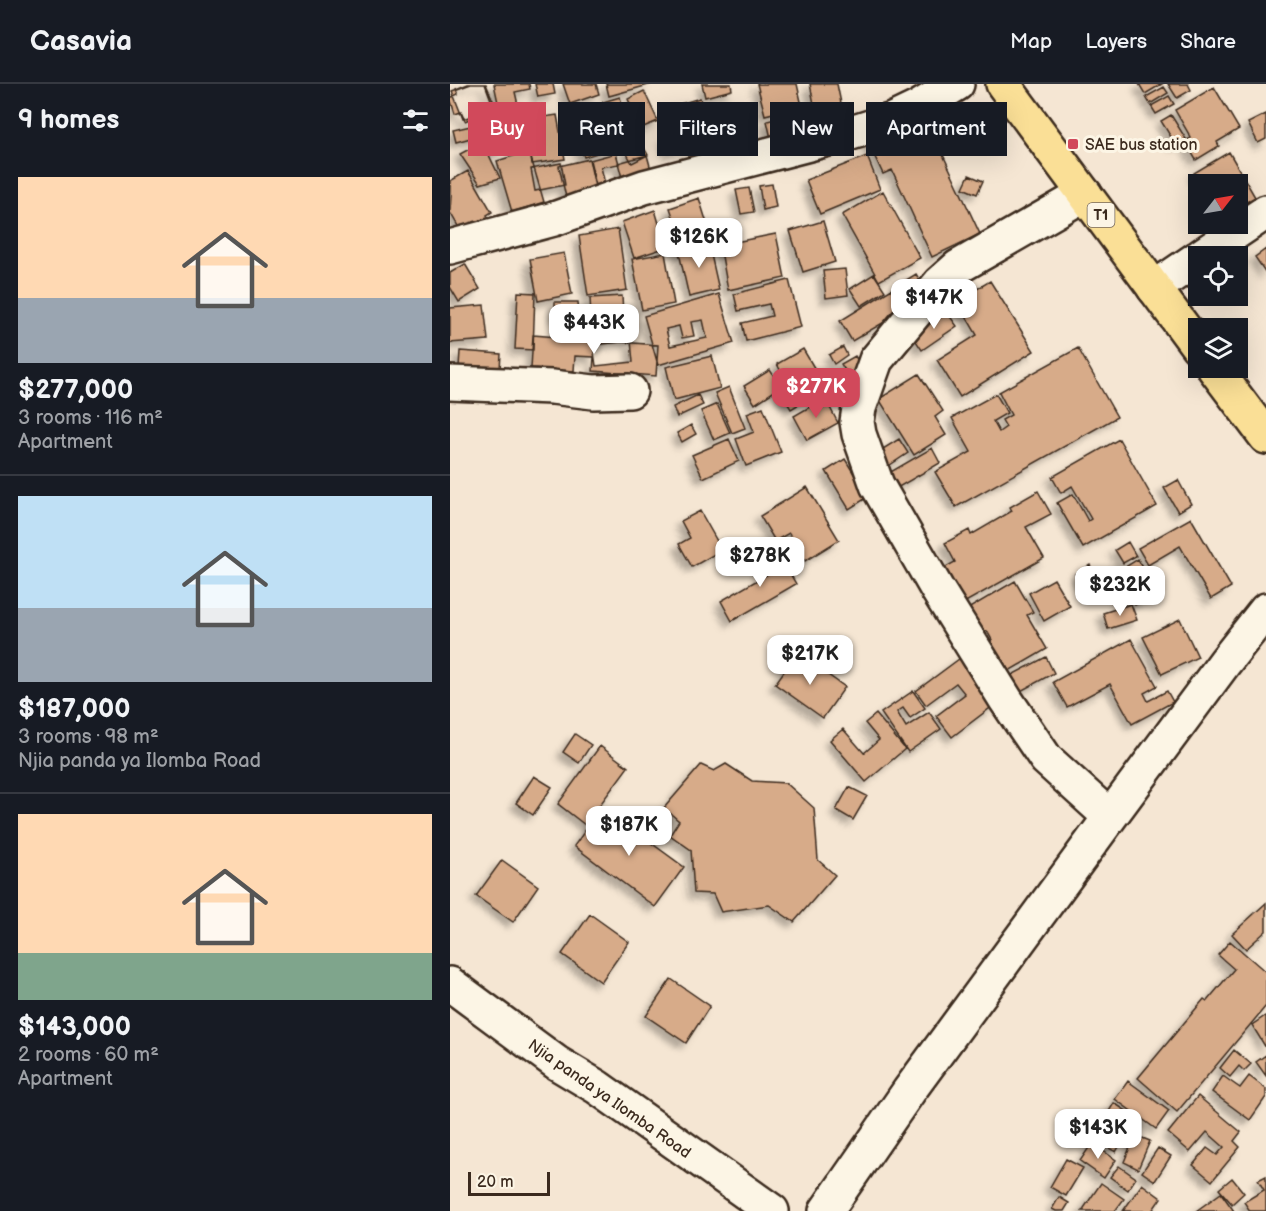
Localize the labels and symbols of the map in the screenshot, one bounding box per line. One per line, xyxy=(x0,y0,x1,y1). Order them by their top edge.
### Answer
place label: SAE bus station xyxy=(1085,136,1198,155)
marker: SAE bus station xyxy=(1066,137,1080,151)
north arrow xyxy=(1188,174,1248,234)
road number: T1 xyxy=(1088,203,1114,227)
pin: $126K xyxy=(657,218,741,269)
pin: $147K xyxy=(892,279,976,330)
pin: $443K xyxy=(552,304,636,355)
pin: $277K xyxy=(774,368,858,419)
pin: $278K xyxy=(718,537,802,588)
pin: $232K xyxy=(1078,566,1162,617)
pin: $217K xyxy=(768,635,852,686)
pin: $187K xyxy=(587,806,671,857)
street label: Njia panda ya Ilomba Road xyxy=(524,1036,694,1163)
pin: $143K xyxy=(1056,1109,1140,1160)
scale bar xyxy=(468,1169,550,1196)

